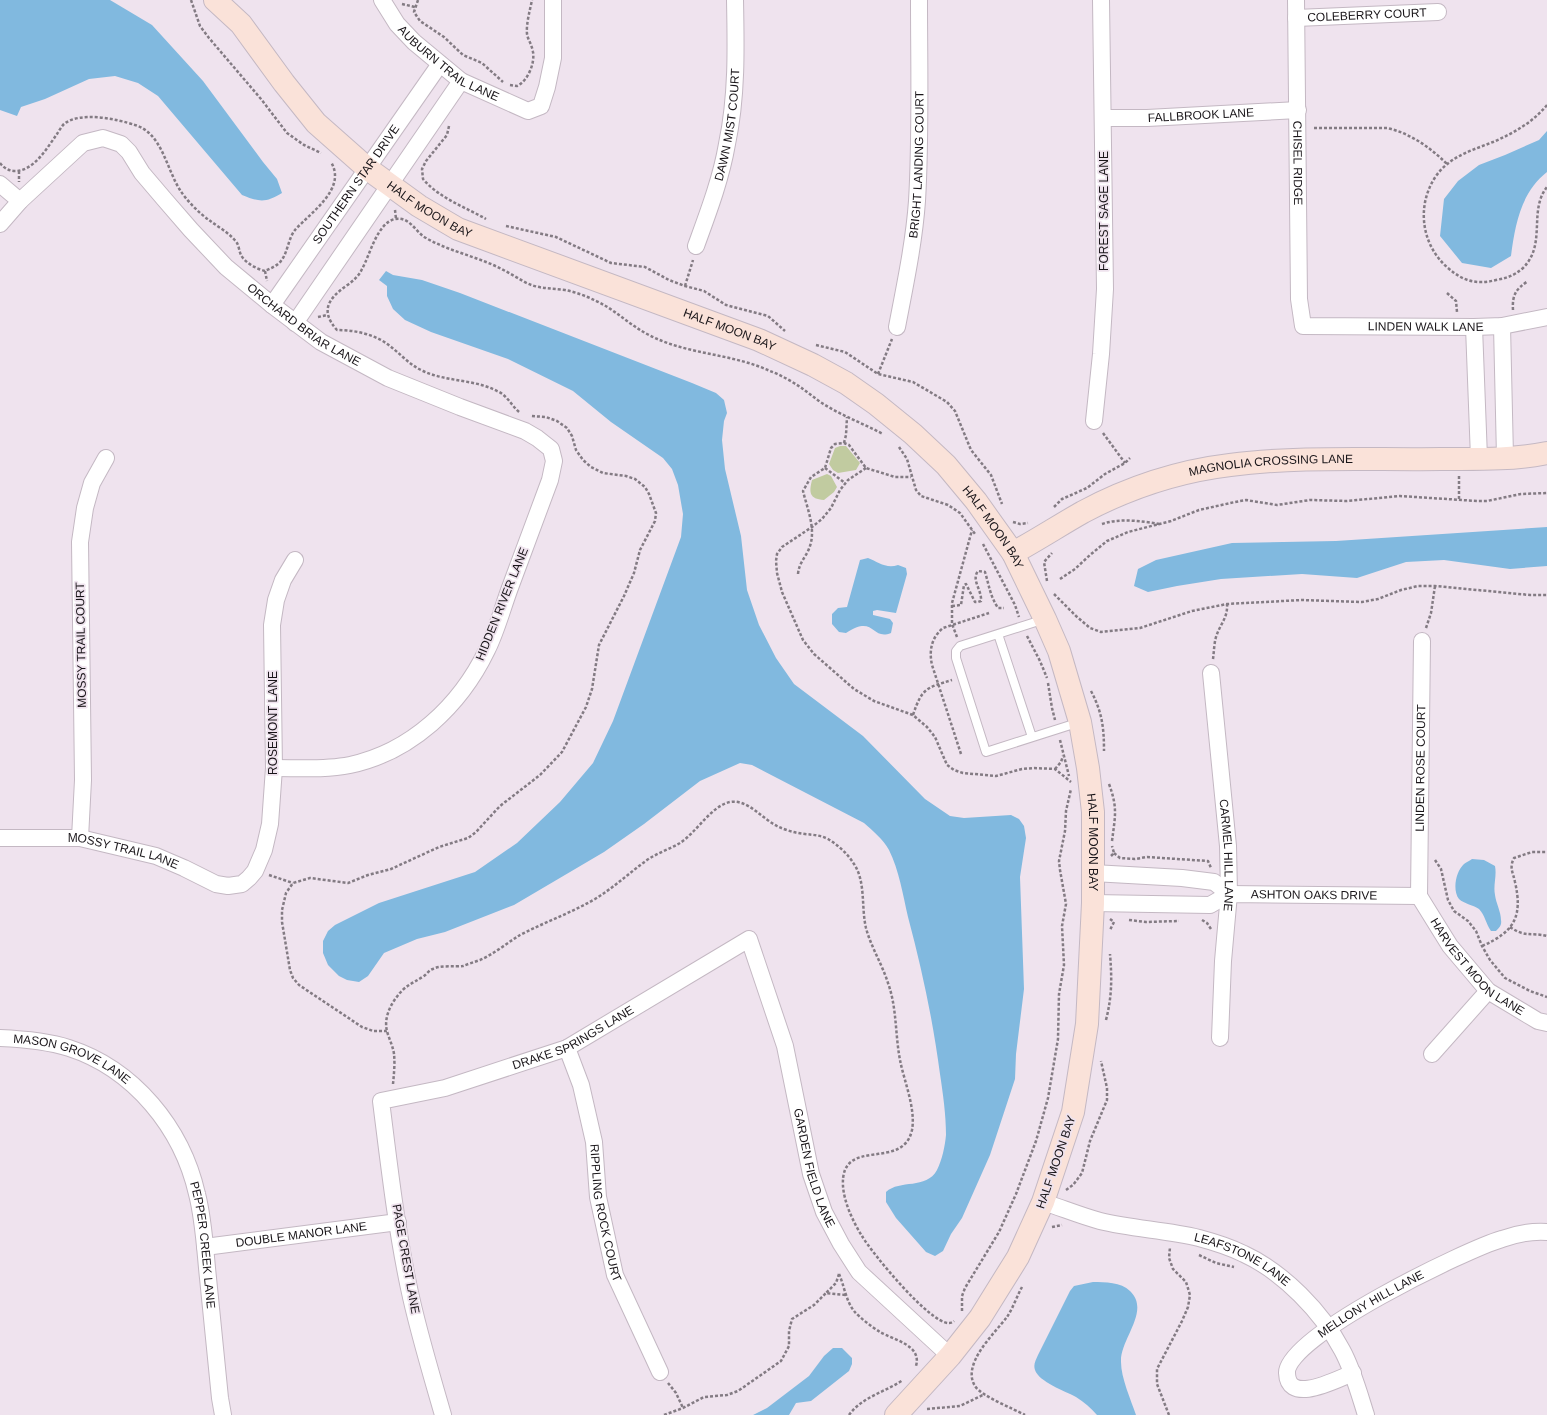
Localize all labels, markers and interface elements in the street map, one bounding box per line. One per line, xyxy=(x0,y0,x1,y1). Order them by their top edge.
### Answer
street label: COLEBERRY COURT xyxy=(1307,5,1428,25)
street label: AUBURN TRAIL LANE xyxy=(395,23,501,104)
street label: DAWN MIST COURT xyxy=(712,67,742,183)
street label: BRIGHT LANDING COURT xyxy=(906,90,927,239)
street label: FALLBROOK LANE xyxy=(1148,105,1254,125)
street label: CHISEL RIDGE xyxy=(1290,121,1305,205)
street label: SOUTHERN STAR DRIVE xyxy=(310,122,402,247)
street label: FOREST SAGE LANE xyxy=(1097,151,1111,271)
street label: HALF MOON BAY xyxy=(384,178,474,241)
street label: ORCHARD BRIAR LANE xyxy=(244,280,363,369)
street label: HALF MOON BAY xyxy=(681,306,778,354)
street label: LINDEN WALK LANE xyxy=(1368,319,1484,334)
street label: MAGNOLIA CROSSING LANE xyxy=(1187,452,1353,479)
street label: HALF MOON BAY xyxy=(959,483,1027,571)
street label: HIDDEN RIVER LANE xyxy=(473,545,531,663)
street label: MOSSY TRAIL COURT xyxy=(73,581,89,708)
street label: ROSEMONT LANE xyxy=(266,671,280,775)
street label: LINDEN ROSE COURT xyxy=(1413,704,1428,832)
street label: HALF MOON BAY xyxy=(1084,793,1100,891)
street label: CARMEL HILL LANE xyxy=(1216,798,1236,912)
street label: MOSSY TRAIL LANE xyxy=(68,831,181,872)
street label: ASHTON OAKS DRIVE xyxy=(1251,887,1377,903)
street label: HARVEST MOON LANE xyxy=(1427,915,1527,1018)
street label: DRAKE SPRINGS LANE xyxy=(511,1003,636,1072)
street label: MASON GROVE LANE xyxy=(13,1032,133,1087)
street label: GARDEN FIELD LANE xyxy=(791,1107,838,1230)
street label: HALF MOON BAY xyxy=(1033,1113,1079,1211)
street label: RIPPLING ROCK COURT xyxy=(587,1143,625,1285)
street label: PEPPER CREEK LANE xyxy=(187,1180,218,1309)
street label: PAGE CREST LANE xyxy=(389,1203,423,1315)
street label: DOUBLE MANOR LANE xyxy=(235,1219,368,1250)
street label: LEAFSTONE LANE xyxy=(1193,1230,1293,1289)
street label: MELLONY HILL LANE xyxy=(1315,1268,1426,1341)

